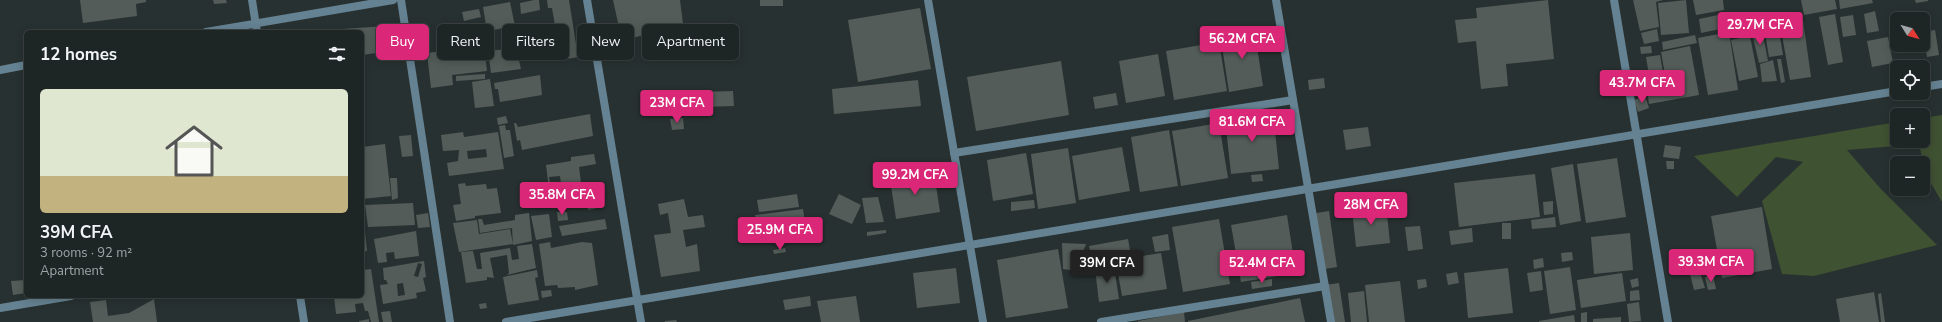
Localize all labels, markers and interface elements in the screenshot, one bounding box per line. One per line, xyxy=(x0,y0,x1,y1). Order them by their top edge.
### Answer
pin: 29.7M CFA xyxy=(1714,12,1806,46)
north arrow xyxy=(1890,12,1930,52)
map controls xyxy=(1890,12,1930,196)
text: 29.7M CFA xyxy=(1727,16,1793,34)
chip: Buy xyxy=(376,24,429,60)
chip: Rent xyxy=(437,24,494,60)
chip: Filters xyxy=(502,24,569,60)
chip: New xyxy=(577,24,634,60)
chip: Apartment xyxy=(642,24,739,60)
pin: 56.2M CFA xyxy=(1196,26,1288,60)
text: 56.2M CFA xyxy=(1209,30,1275,48)
text: 12 homes xyxy=(40,43,117,66)
icon: filters xyxy=(326,43,348,65)
button: locate xyxy=(1890,60,1930,100)
pin: 43.7M CFA xyxy=(1596,70,1688,104)
text: 43.7M CFA xyxy=(1609,74,1675,92)
pin: 23M CFA xyxy=(640,90,714,124)
text: 23M CFA xyxy=(649,94,705,112)
button: + xyxy=(1890,108,1930,148)
pin: 81.6M CFA xyxy=(1206,109,1298,143)
text: 81.6M CFA xyxy=(1219,113,1285,131)
icon: home xyxy=(158,115,230,187)
button: − xyxy=(1890,156,1930,196)
pin: 99.2M CFA xyxy=(869,162,961,196)
text: 99.2M CFA xyxy=(882,166,948,184)
pin: 35.8M CFA xyxy=(516,182,608,216)
text: 35.8M CFA xyxy=(529,186,595,204)
pin: 28M CFA xyxy=(1334,192,1408,226)
text: 28M CFA xyxy=(1343,196,1399,214)
pin: 25.9M CFA xyxy=(734,217,826,251)
text: 39M CFA xyxy=(40,221,113,244)
text: 25.9M CFA xyxy=(747,221,813,239)
text: 3 rooms · 92 m² xyxy=(40,244,132,262)
pin: 39.3M CFA xyxy=(1665,249,1757,283)
pin: 39M CFA xyxy=(1070,250,1144,284)
pin: 52.4M CFA xyxy=(1216,250,1308,284)
text: 39.3M CFA xyxy=(1678,253,1744,271)
text: 39M CFA xyxy=(1079,254,1135,272)
text: 52.4M CFA xyxy=(1229,254,1295,272)
text: Apartment xyxy=(40,262,103,280)

